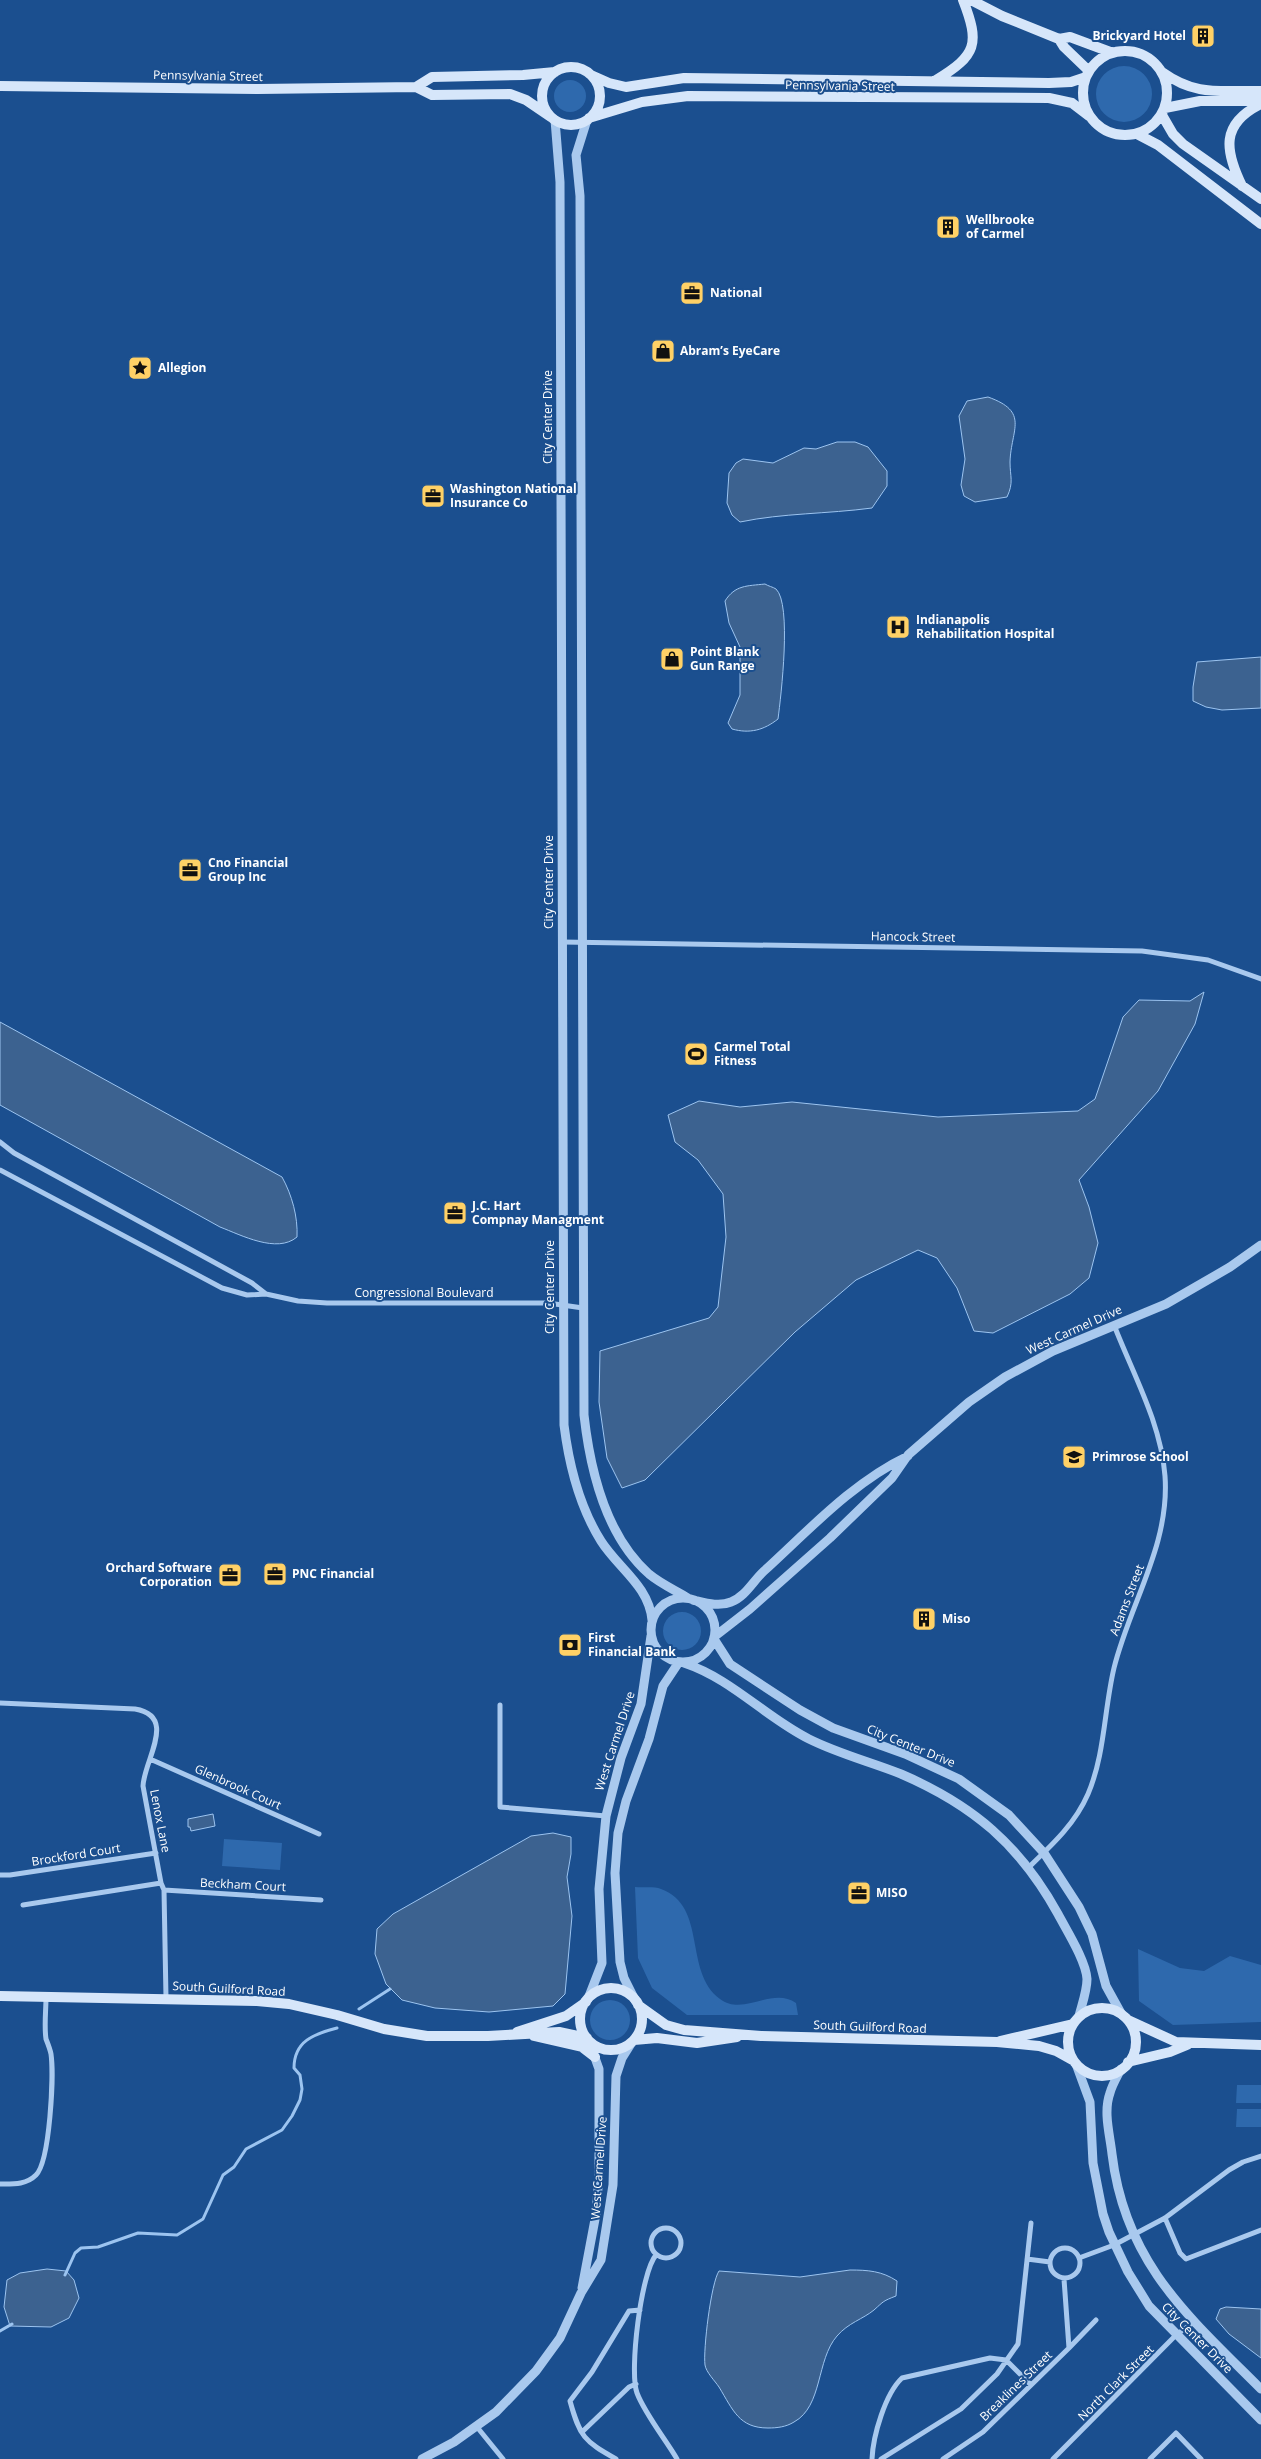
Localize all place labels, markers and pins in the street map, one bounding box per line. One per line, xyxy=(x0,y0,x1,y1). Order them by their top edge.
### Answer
building icon: Brickyard Hotel xyxy=(1190,23,1216,49)
place label: Brickyard Hotel xyxy=(1092,27,1186,44)
place label: Wellbrooke of Carmel xyxy=(966,211,1034,242)
building icon: Wellbrooke of Carmel xyxy=(935,214,961,240)
office icon: National xyxy=(679,280,705,306)
place label: National xyxy=(710,284,762,301)
shop icon: Abram’s EyeCare xyxy=(650,338,676,364)
place label: Abram’s EyeCare xyxy=(680,342,780,359)
place icon: Allegion xyxy=(127,355,153,381)
place label: Allegion xyxy=(158,359,206,376)
place label: Washington National Insurance Co xyxy=(450,480,577,511)
office icon: Washington National Insurance Co xyxy=(420,483,446,509)
place label: Indianapolis Rehabilitation Hospital xyxy=(916,611,1054,642)
hospital icon: Indianapolis Rehabilitation Hospital xyxy=(885,614,911,640)
place label: Point Blank Gun Range xyxy=(690,643,760,674)
shop icon: Point Blank Gun Range xyxy=(659,646,685,672)
place label: Cno Financial Group Inc xyxy=(208,854,288,885)
office icon: Cno Financial Group Inc xyxy=(177,857,203,883)
place label: Carmel Total Fitness xyxy=(714,1038,791,1069)
sports icon: Carmel Total Fitness xyxy=(683,1041,709,1067)
place label: J.C. Hart Compnay Managment xyxy=(471,1197,604,1228)
office icon: J.C. Hart Compnay Managment xyxy=(442,1200,468,1226)
school or university icon: Primrose School xyxy=(1061,1444,1087,1470)
place label: Primrose School xyxy=(1092,1448,1189,1465)
place label: Orchard Software Corporation xyxy=(106,1559,212,1590)
office icon: PNC Financial xyxy=(262,1561,288,1587)
office icon: Orchard Software Corporation xyxy=(217,1562,243,1588)
place label: PNC Financial xyxy=(292,1565,374,1582)
building icon: Miso xyxy=(911,1606,937,1632)
place label: Miso xyxy=(942,1610,970,1627)
place label: First Financial Bank xyxy=(588,1629,676,1660)
bank icon: First Financial Bank xyxy=(557,1632,583,1658)
office icon: MISO xyxy=(846,1880,872,1906)
place label: MISO xyxy=(876,1884,907,1901)

